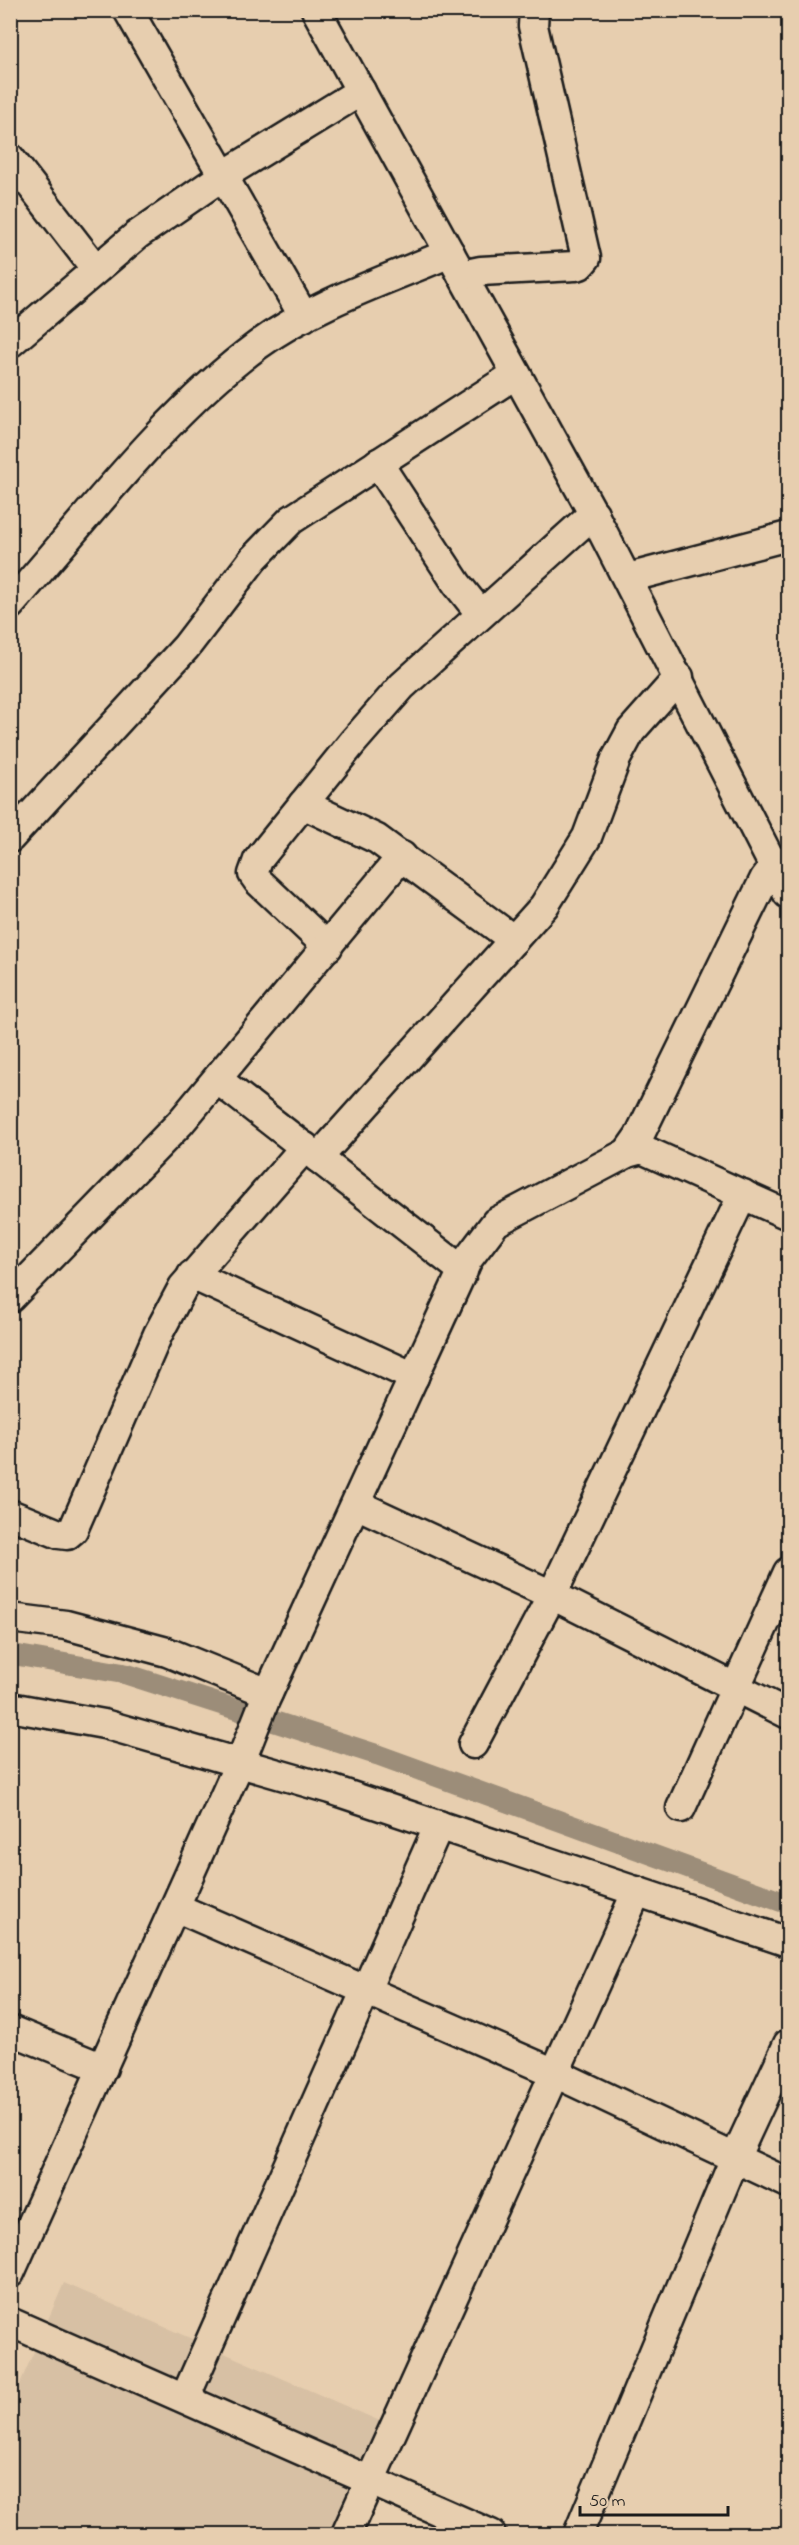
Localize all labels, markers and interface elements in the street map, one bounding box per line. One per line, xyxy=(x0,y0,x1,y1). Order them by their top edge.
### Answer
scale bar xyxy=(580,2479,728,2517)
text: 50 m xyxy=(589,2489,626,2515)

